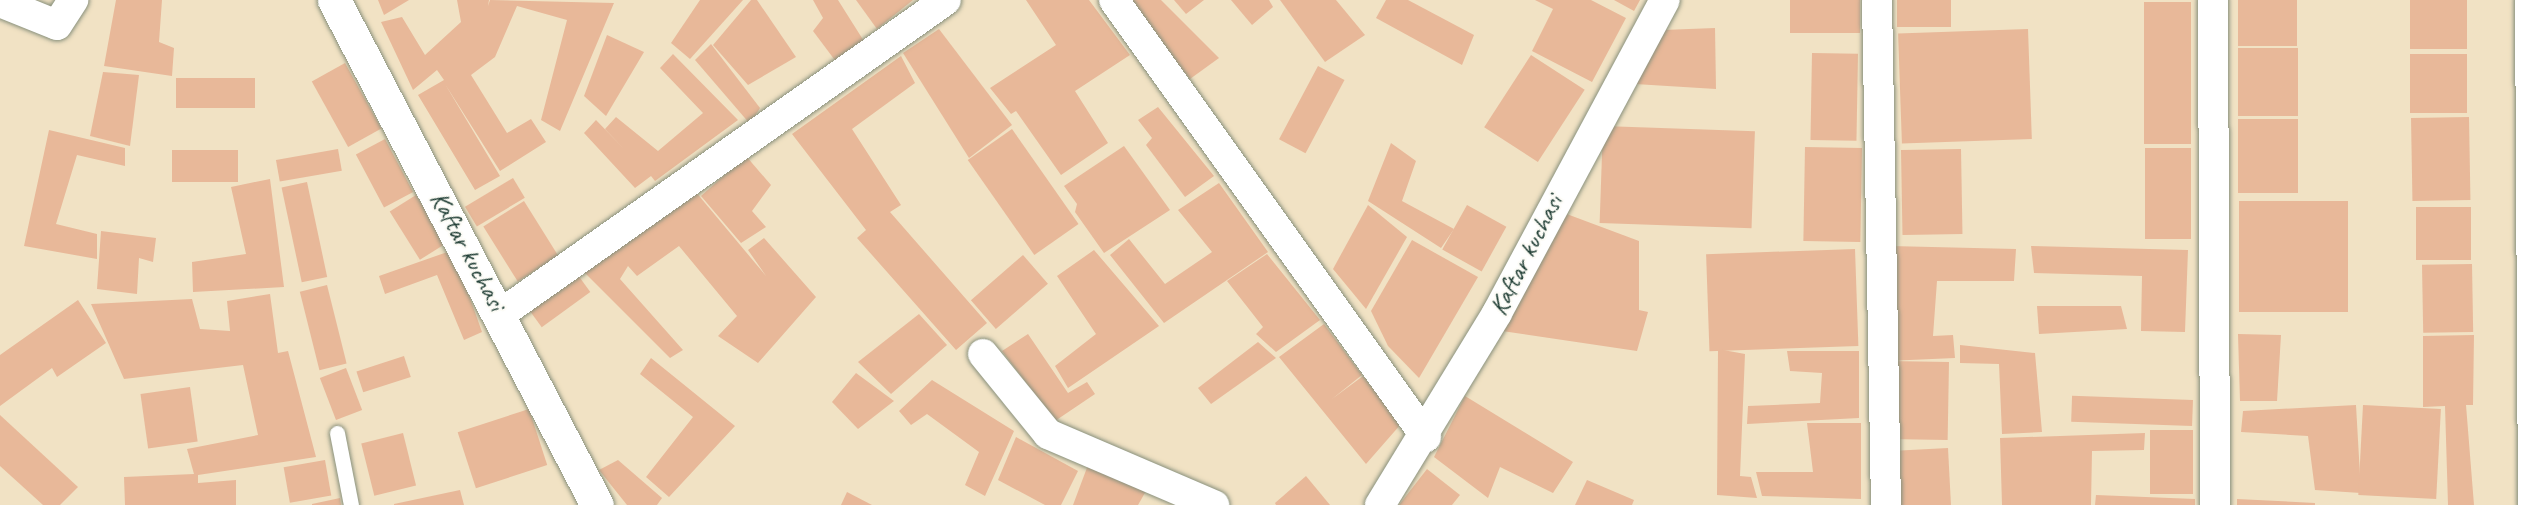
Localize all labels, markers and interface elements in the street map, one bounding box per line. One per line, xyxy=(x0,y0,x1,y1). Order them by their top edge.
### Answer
street label: Kaftar kuchasi xyxy=(424,187,512,315)
street label: Kaftar kuchasi xyxy=(1483,190,1569,320)

